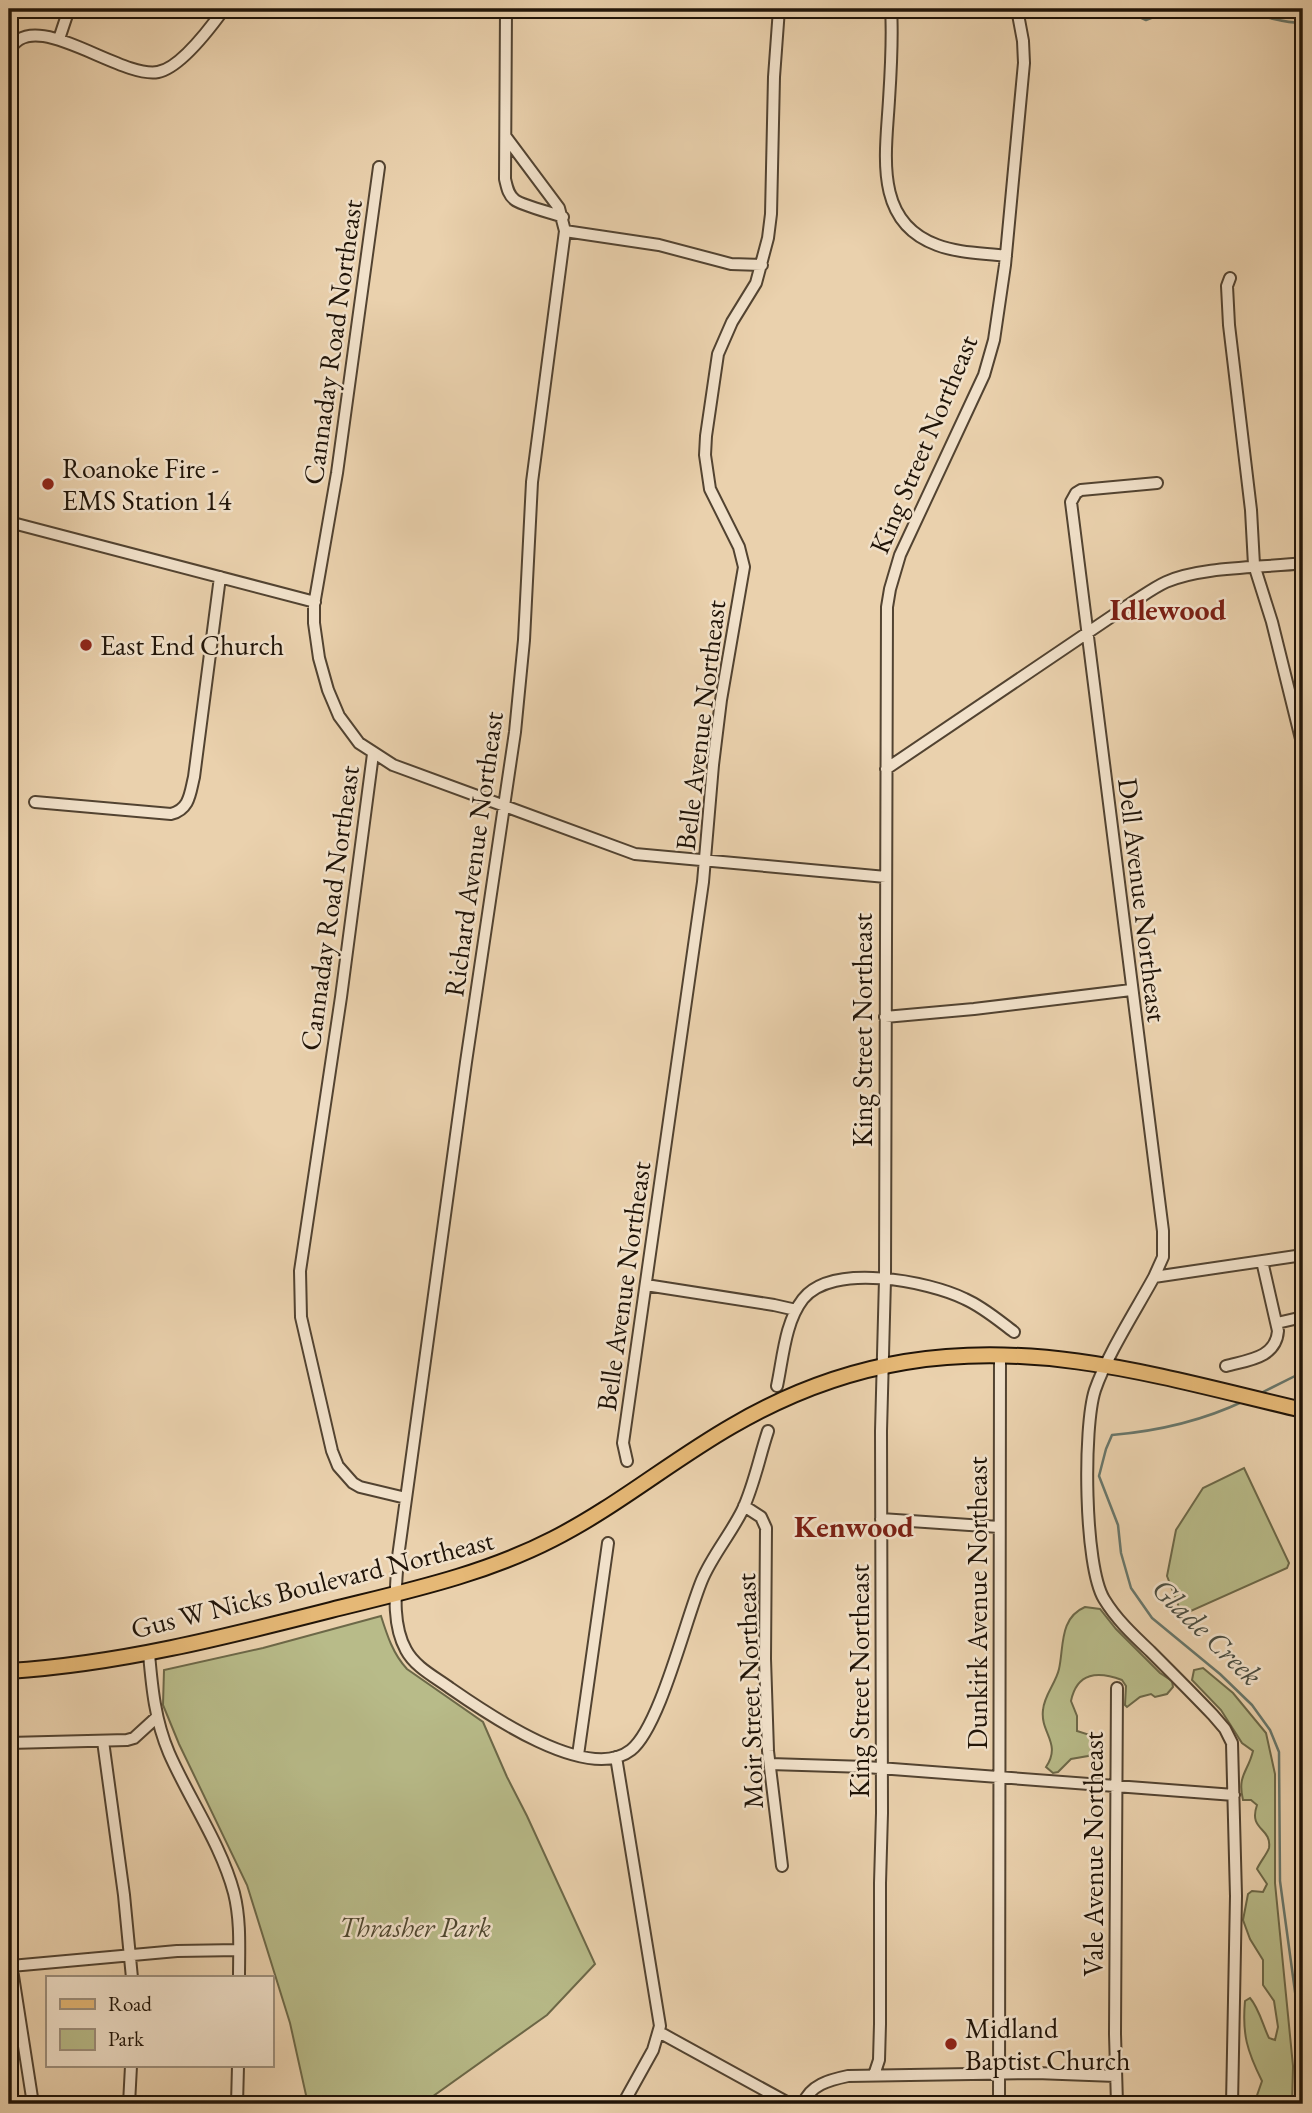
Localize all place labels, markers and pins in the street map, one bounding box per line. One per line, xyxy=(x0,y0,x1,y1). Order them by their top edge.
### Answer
place label: Roanoke Fire - EMS Station 14 xyxy=(62,450,232,518)
marker: Roanoke Fire - EMS Station 14 xyxy=(40,476,56,492)
place label: East End Church xyxy=(100,627,284,663)
marker: East End Church xyxy=(78,637,94,653)
place label: Midland Baptist Church xyxy=(965,2010,1130,2078)
marker: Midland Baptist Church xyxy=(943,2036,959,2052)

